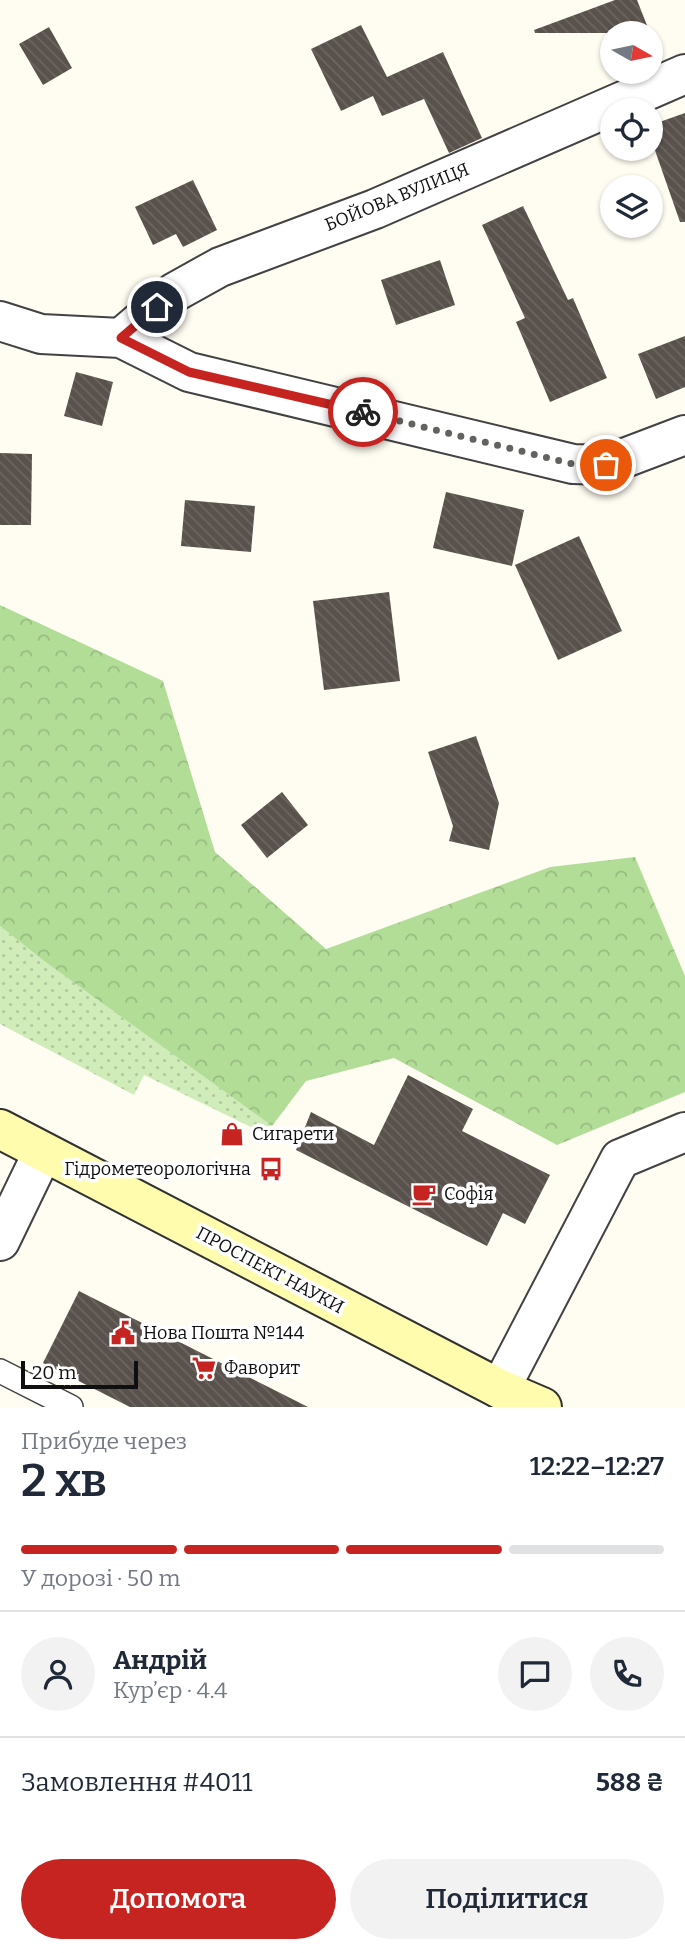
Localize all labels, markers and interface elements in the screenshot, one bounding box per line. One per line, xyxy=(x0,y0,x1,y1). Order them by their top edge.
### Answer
north arrow xyxy=(600,21,663,84)
map controls xyxy=(600,21,663,238)
button: locate xyxy=(600,98,663,161)
street label: БОЙОВА ВУЛИЦЯ xyxy=(322,158,472,236)
button: layers xyxy=(600,175,663,238)
pin xyxy=(127,277,187,337)
icon: home xyxy=(138,288,176,326)
courier xyxy=(328,377,398,447)
icon: bike xyxy=(344,393,382,431)
pin xyxy=(576,435,636,495)
icon: bag xyxy=(587,446,625,484)
shop icon: Сигарети xyxy=(218,1120,246,1148)
place label: Сигарети xyxy=(252,1123,334,1145)
bus stop icon: Гідрометеорологічна xyxy=(257,1155,285,1183)
place label: Гідрометеорологічна xyxy=(64,1158,251,1180)
cafe icon: Софія xyxy=(410,1180,438,1208)
place label: Софія xyxy=(444,1183,493,1205)
street label: ПРОСПЕКТ НАУКИ xyxy=(192,1222,348,1318)
public building icon: Нова Пошта №144 xyxy=(109,1319,137,1347)
place label: Нова Пошта №144 xyxy=(143,1322,305,1344)
supermarket icon: Фаворит xyxy=(190,1354,218,1382)
place label: Фаворит xyxy=(224,1357,300,1379)
scale bar xyxy=(21,1358,138,1390)
text: 20 m xyxy=(32,1361,76,1384)
text: Прибуде через xyxy=(21,1427,187,1455)
text: 12:22–12:27 xyxy=(530,1451,664,1482)
text: 2 хв xyxy=(21,1453,107,1508)
text: У дорозі · 50 m xyxy=(21,1564,180,1592)
button: person xyxy=(21,1637,95,1711)
button: chat xyxy=(498,1637,572,1711)
button: phone xyxy=(590,1637,664,1711)
text: Андрій xyxy=(113,1645,207,1676)
text: Кур’єр · 4.4 xyxy=(113,1676,227,1704)
text: Замовлення #4011 xyxy=(21,1767,253,1798)
text: 588 ₴ xyxy=(596,1767,664,1798)
button: Допомога xyxy=(21,1859,336,1939)
button: Поділитися xyxy=(350,1859,664,1939)

